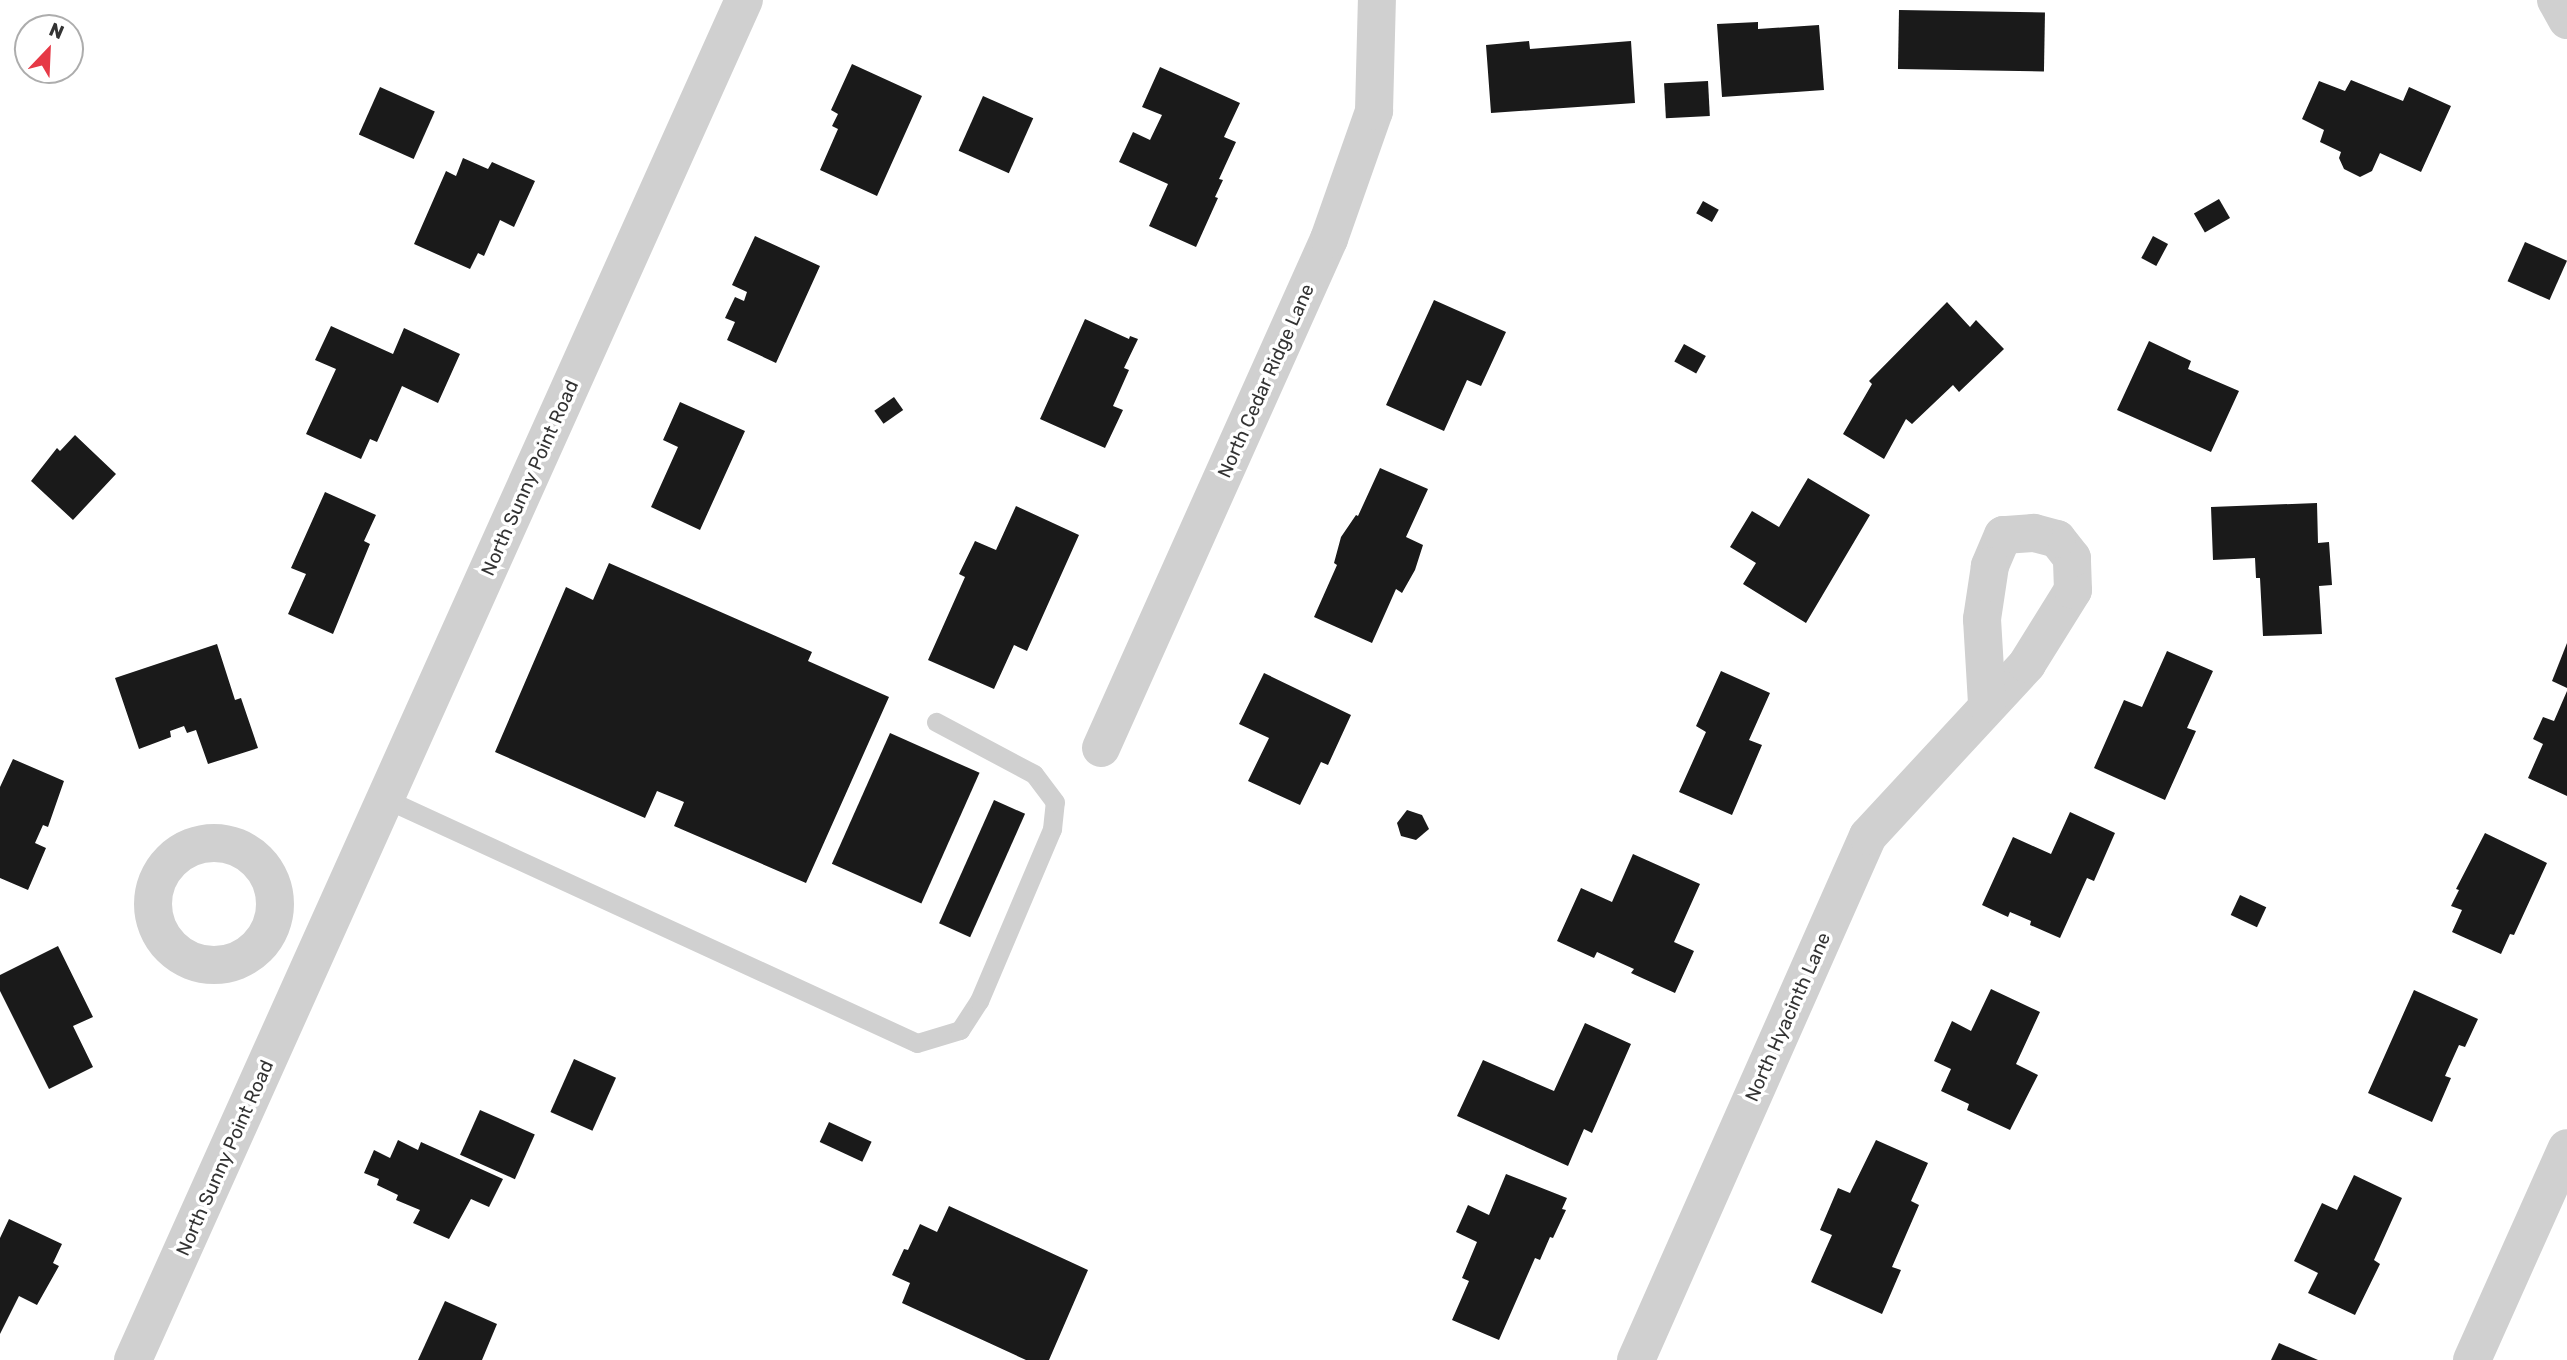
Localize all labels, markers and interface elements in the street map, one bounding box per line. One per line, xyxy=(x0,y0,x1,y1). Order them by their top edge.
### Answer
north arrow xyxy=(14,14,84,84)
text: N xyxy=(46,18,67,44)
street label: North Cedar Ridge Lane xyxy=(1213,280,1319,482)
street label: North Sunny Point Road xyxy=(476,376,584,580)
street label: North Hyacinth Lane xyxy=(1740,929,1836,1105)
street label: North Sunny Point Road xyxy=(171,1056,279,1260)

